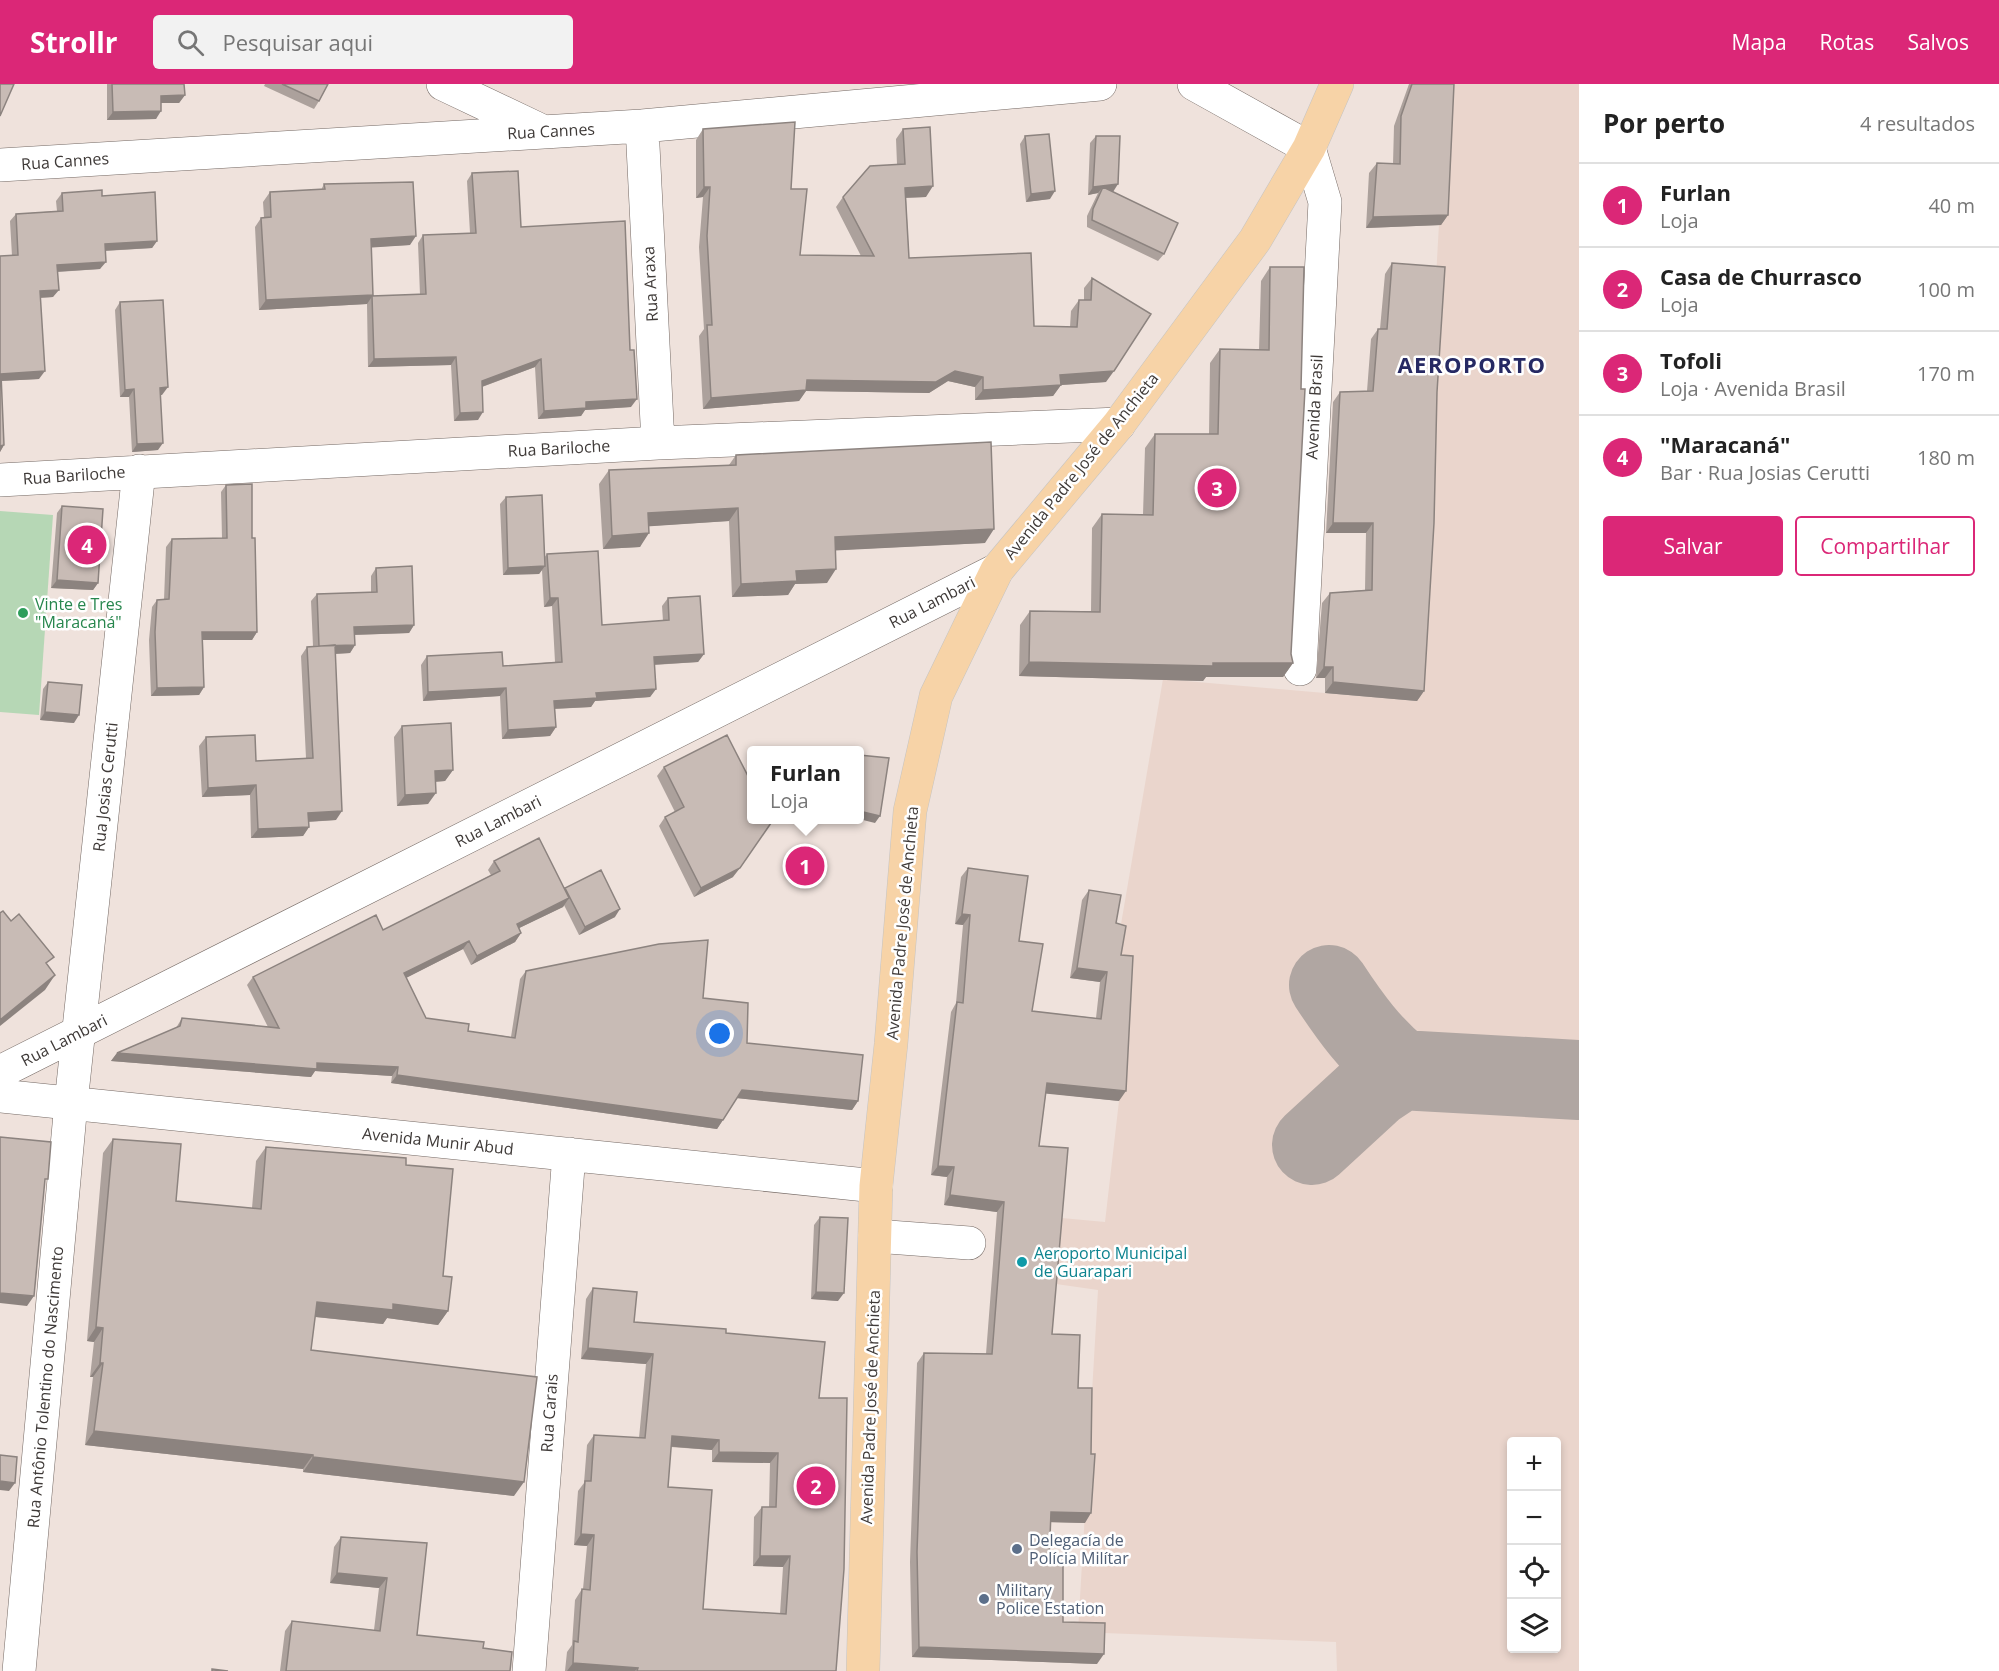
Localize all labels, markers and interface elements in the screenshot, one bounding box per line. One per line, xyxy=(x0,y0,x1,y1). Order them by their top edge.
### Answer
search box xyxy=(153,15,573,69)
text: Strollr xyxy=(30,23,117,61)
icon: search xyxy=(174,26,207,59)
text: Pesquisar aqui xyxy=(222,27,373,57)
text: Mapa xyxy=(1732,28,1787,56)
text: Rotas xyxy=(1820,28,1874,56)
text: Salvos xyxy=(1907,28,1969,56)
text: Por perto xyxy=(1603,105,1725,141)
text: 4 resultados xyxy=(1860,110,1975,137)
street label: Rua Cannes xyxy=(507,118,595,144)
street label: Rua Cannes xyxy=(20,147,110,175)
text: Furlan xyxy=(1660,177,1731,207)
text: 1 xyxy=(1617,192,1628,219)
text: 40 m xyxy=(1928,192,1975,219)
text: Loja xyxy=(1660,207,1699,234)
street label: Rua Araxa xyxy=(637,246,663,322)
text: Casa de Churrasco xyxy=(1660,261,1862,291)
text: 2 xyxy=(1617,276,1628,303)
text: 100 m xyxy=(1917,276,1975,303)
text: Loja xyxy=(1660,291,1699,318)
text: Tofoli xyxy=(1660,345,1722,375)
district label: AEROPORTO xyxy=(1397,349,1547,379)
street label: Avenida Brasil xyxy=(1300,354,1328,460)
text: 3 xyxy=(1617,360,1628,387)
text: 170 m xyxy=(1917,360,1975,387)
street label: Avenida Padre José de Anchieta xyxy=(999,368,1163,564)
text: Loja · Avenida Brasil xyxy=(1660,375,1846,402)
text: "Maracaná" xyxy=(1660,429,1790,459)
street label: Rua Bariloche xyxy=(507,434,611,462)
text: 4 xyxy=(1617,444,1628,471)
text: 180 m xyxy=(1917,444,1975,471)
text: Bar · Rua Josias Cerutti xyxy=(1660,459,1870,486)
street label: Rua Bariloche xyxy=(22,460,126,490)
pin: 3 xyxy=(1198,466,1236,510)
button: Salvar xyxy=(1603,516,1783,576)
button: Compartilhar xyxy=(1795,516,1975,576)
pin: 4 xyxy=(68,522,106,568)
street label: Rua Lambari xyxy=(885,571,979,633)
place label: Vinte e Tres "Maracaná" xyxy=(35,593,122,633)
marker: Vinte e Tres "Maracaná" xyxy=(16,606,30,620)
street label: Rua Josias Cerutti xyxy=(87,721,123,853)
popup xyxy=(747,746,864,824)
text: Furlan xyxy=(770,757,841,787)
text: Loja xyxy=(770,787,809,814)
street label: Rua Lambari xyxy=(451,790,545,852)
street label: Avenida Padre José de Anchieta xyxy=(881,805,923,1041)
pin: 1 xyxy=(786,844,824,888)
street label: Rua Lambari xyxy=(17,1009,111,1071)
your location xyxy=(705,1019,734,1048)
street label: Avenida Munir Abud xyxy=(361,1122,515,1160)
place label: Aeroporto Municipal de Guarapari xyxy=(1034,1242,1187,1282)
street label: Rua Antônio Tolentino do Nascimento xyxy=(22,1245,68,1529)
marker: Aeroporto Municipal de Guarapari xyxy=(1015,1255,1029,1269)
street label: Avenida Padre José de Anchieta xyxy=(855,1289,885,1525)
street label: Rua Carais xyxy=(535,1373,563,1453)
map controls xyxy=(1507,1437,1561,1653)
button: + xyxy=(1507,1437,1561,1491)
pin: 2 xyxy=(796,1464,836,1508)
button: − xyxy=(1507,1491,1561,1545)
place label: Delegacía de Polícia Milítar xyxy=(1029,1529,1129,1569)
marker: Delegacía de Polícia Milítar xyxy=(1010,1542,1024,1556)
button: locate xyxy=(1507,1545,1561,1599)
place label: Military Police Estation xyxy=(996,1579,1104,1619)
marker: Military Police Estation xyxy=(977,1592,991,1606)
button: layers xyxy=(1507,1599,1561,1653)

